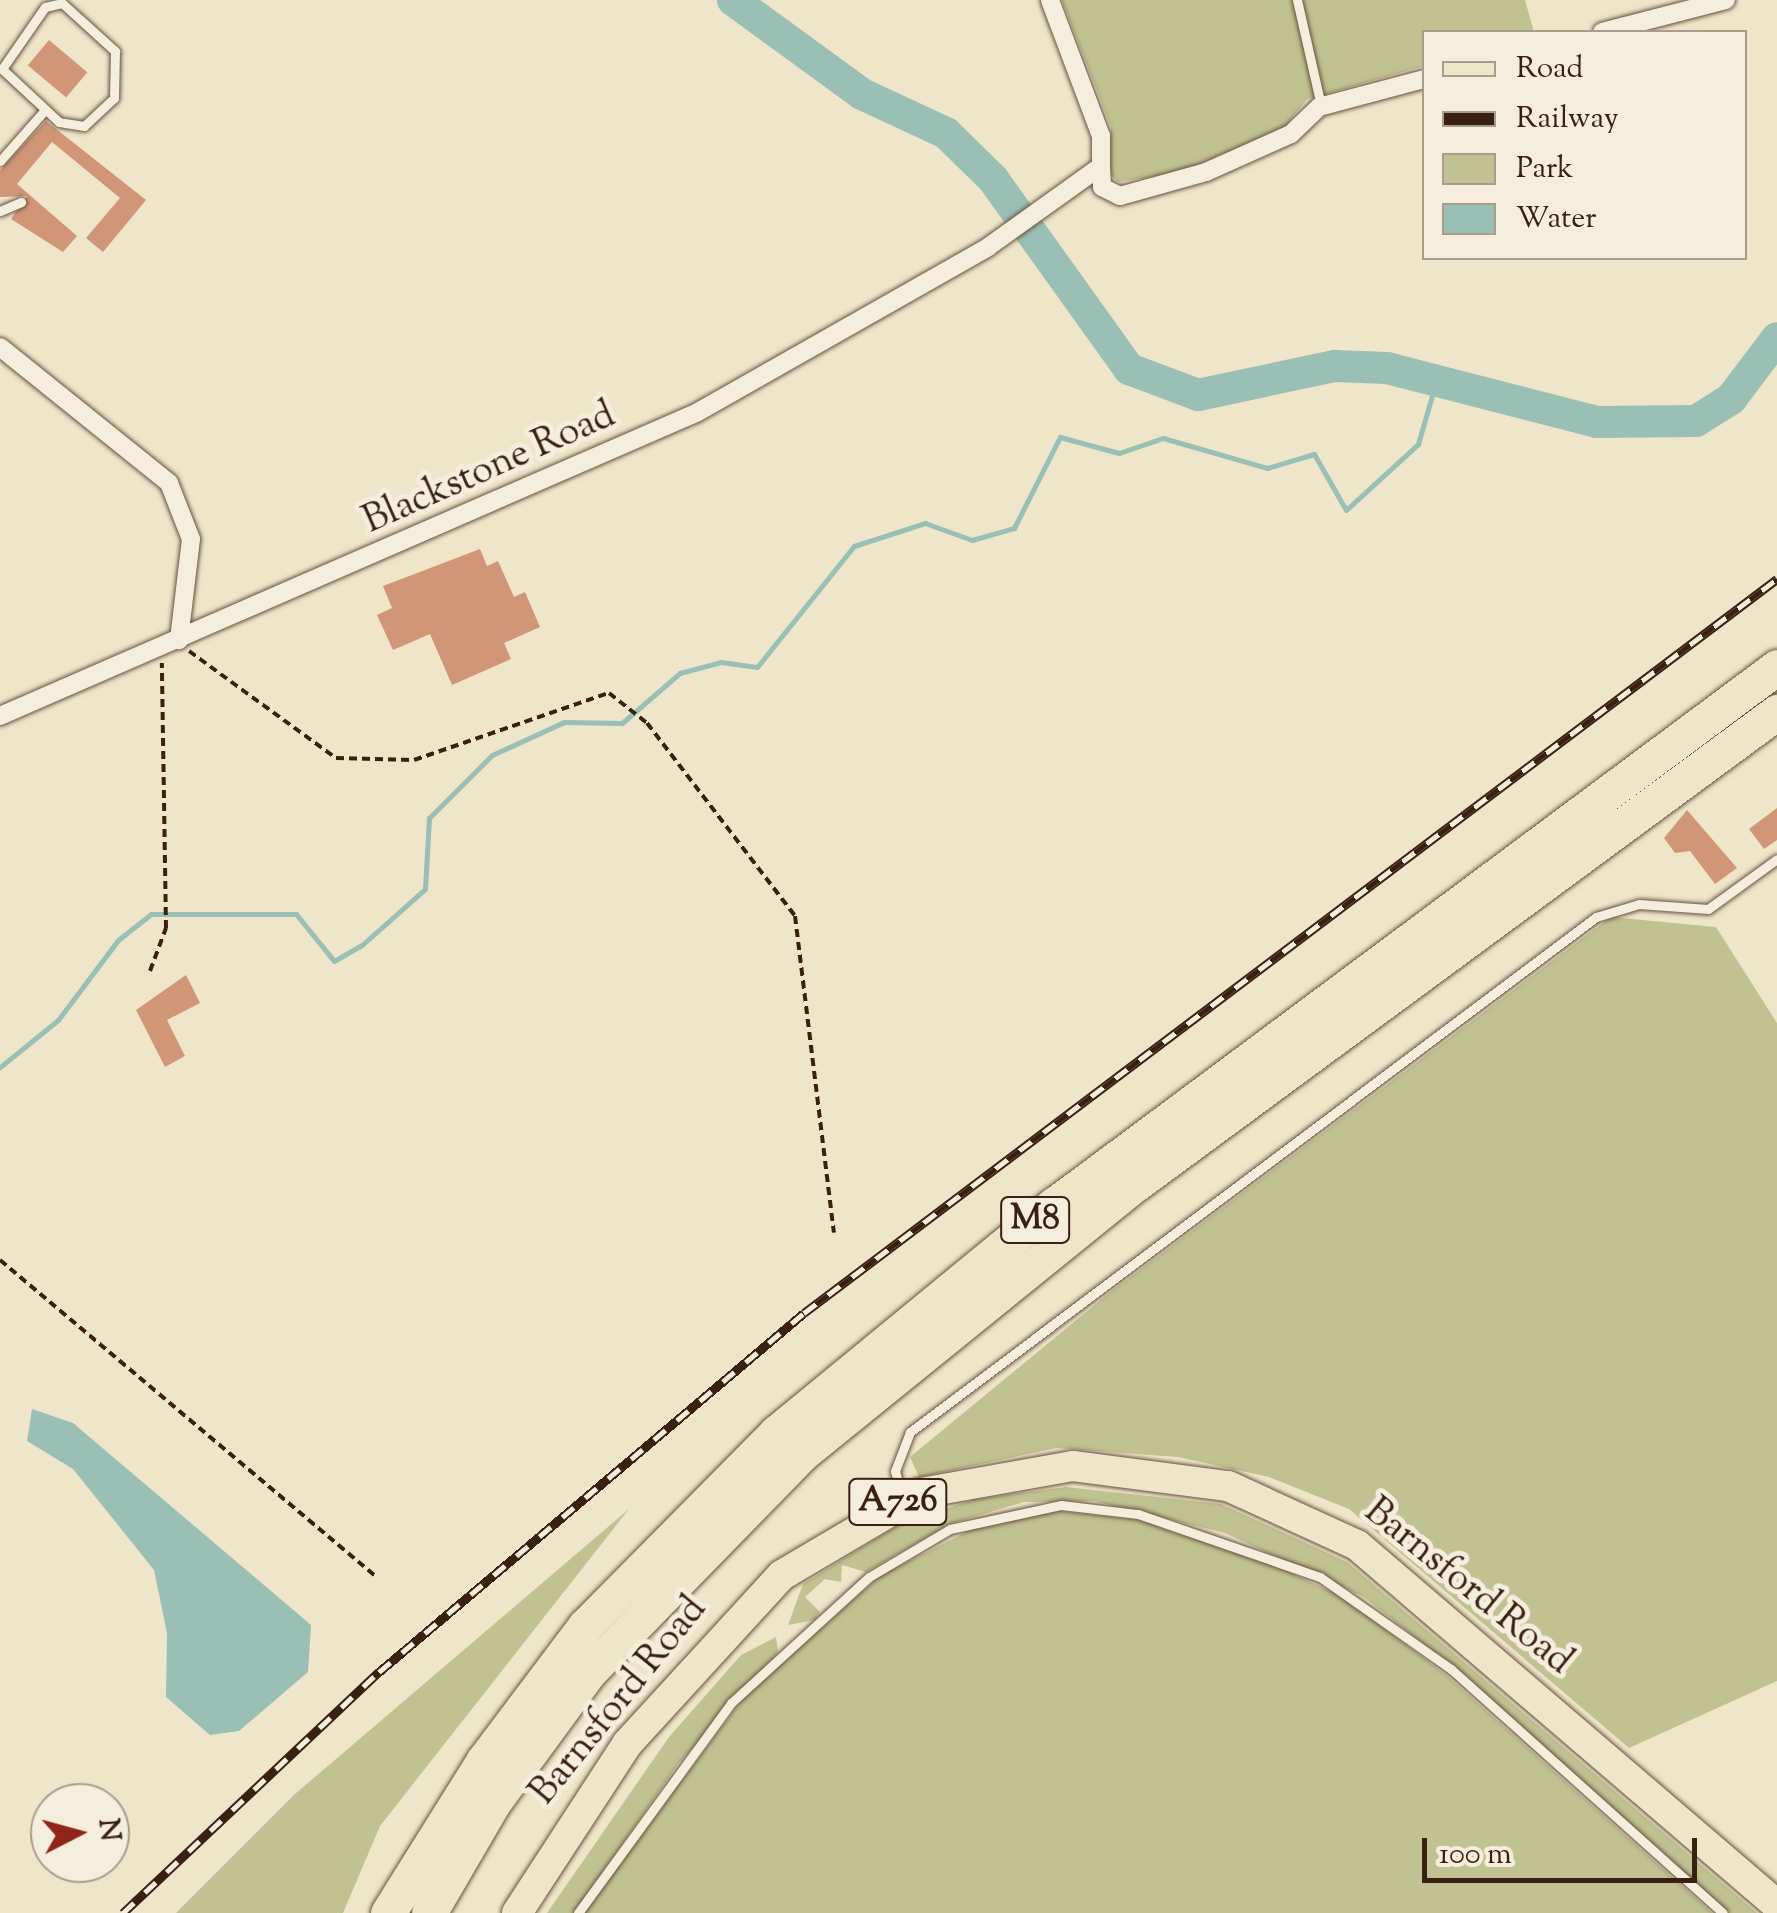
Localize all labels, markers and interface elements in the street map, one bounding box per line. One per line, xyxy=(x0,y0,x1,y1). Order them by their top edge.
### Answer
legend xyxy=(1422,30,1747,260)
text: Road xyxy=(1516,48,1583,91)
text: Railway xyxy=(1516,98,1619,141)
text: Park xyxy=(1516,148,1573,191)
text: Water xyxy=(1516,198,1597,241)
street label: Blackstone Road xyxy=(357,394,623,546)
road number: M8 xyxy=(1000,1190,1070,1250)
road number: A726 xyxy=(848,1472,948,1532)
street label: Barnsford Road xyxy=(1354,1490,1580,1686)
street label: Barnsford Road xyxy=(522,1589,718,1815)
north arrow xyxy=(30,1783,130,1883)
text: N xyxy=(87,1817,129,1843)
scale bar xyxy=(1427,1818,1702,1880)
text: 100 m xyxy=(1439,1834,1512,1877)

